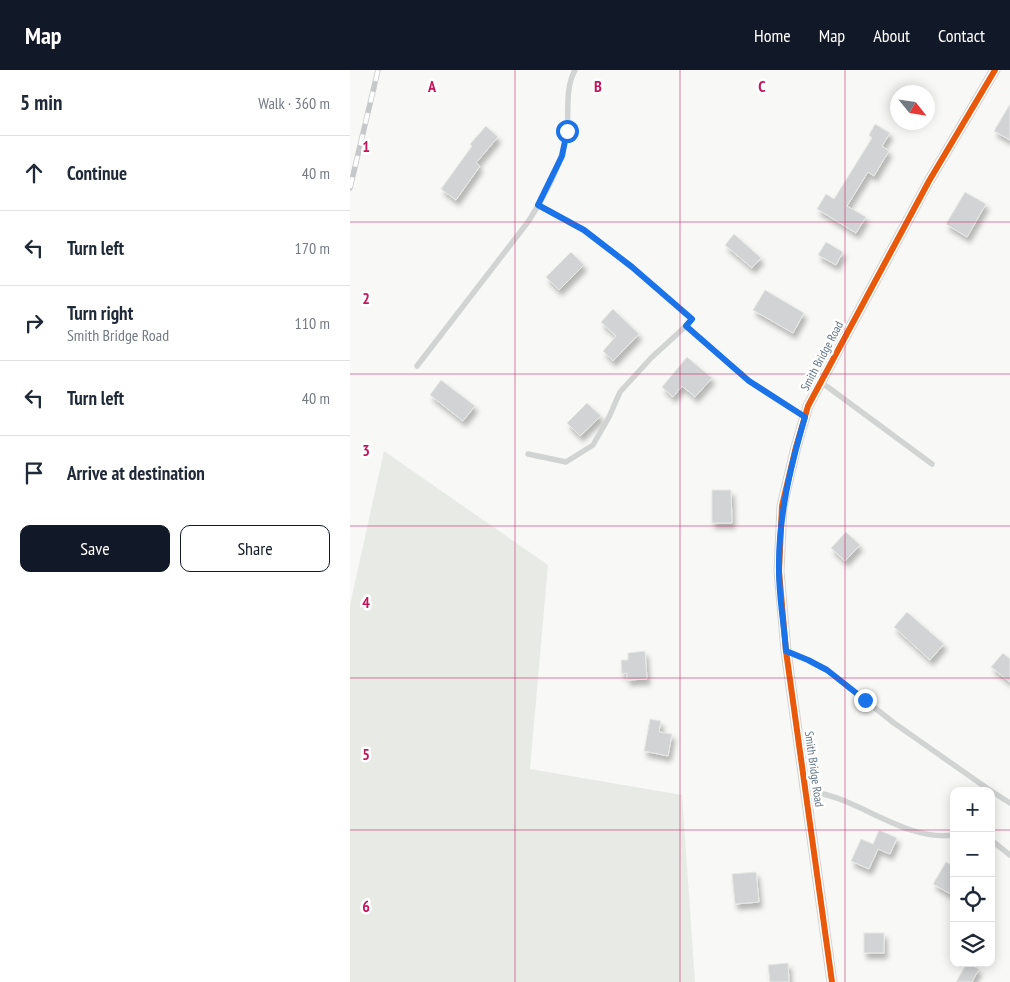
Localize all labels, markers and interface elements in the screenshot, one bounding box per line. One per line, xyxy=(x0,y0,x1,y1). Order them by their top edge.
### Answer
text: Map xyxy=(25,20,62,51)
text: Home xyxy=(754,24,791,47)
text: Map xyxy=(819,24,845,47)
text: About xyxy=(873,24,910,47)
text: Contact xyxy=(938,24,985,47)
text: A xyxy=(427,76,437,96)
text: B xyxy=(594,76,602,96)
text: C xyxy=(758,76,766,96)
north arrow xyxy=(890,85,935,130)
text: 5 min xyxy=(20,89,62,116)
text: Walk · 360 m xyxy=(258,93,330,113)
route start xyxy=(556,120,579,143)
text: 1 xyxy=(362,136,370,156)
icon: ahead xyxy=(20,159,48,187)
text: Continue xyxy=(67,161,127,185)
text: 40 m xyxy=(302,163,330,183)
icon: left xyxy=(20,234,48,262)
text: Turn left xyxy=(67,236,124,260)
text: 170 m xyxy=(295,238,330,258)
text: 2 xyxy=(362,288,370,308)
text: Turn right xyxy=(67,301,133,325)
icon: right xyxy=(20,309,48,337)
text: 110 m xyxy=(295,313,330,333)
street label: Smith Bridge Road xyxy=(797,318,846,393)
text: Smith Bridge Road xyxy=(67,325,169,345)
icon: left xyxy=(20,384,48,412)
text: Turn left xyxy=(67,386,124,410)
text: 40 m xyxy=(302,388,330,408)
text: 3 xyxy=(362,440,370,460)
icon: arrive xyxy=(20,459,48,487)
text: Arrive at destination xyxy=(67,461,205,485)
button: Save xyxy=(20,525,170,572)
button: Share xyxy=(180,525,330,572)
text: 4 xyxy=(362,592,370,612)
route end xyxy=(854,689,877,712)
street label: Smith Bridge Road xyxy=(802,730,827,808)
text: 5 xyxy=(362,744,370,764)
map controls xyxy=(950,787,995,967)
button: + xyxy=(950,787,995,832)
button: − xyxy=(950,832,995,877)
button: locate xyxy=(950,877,995,922)
text: 6 xyxy=(362,896,370,916)
button: layers xyxy=(950,922,995,967)

